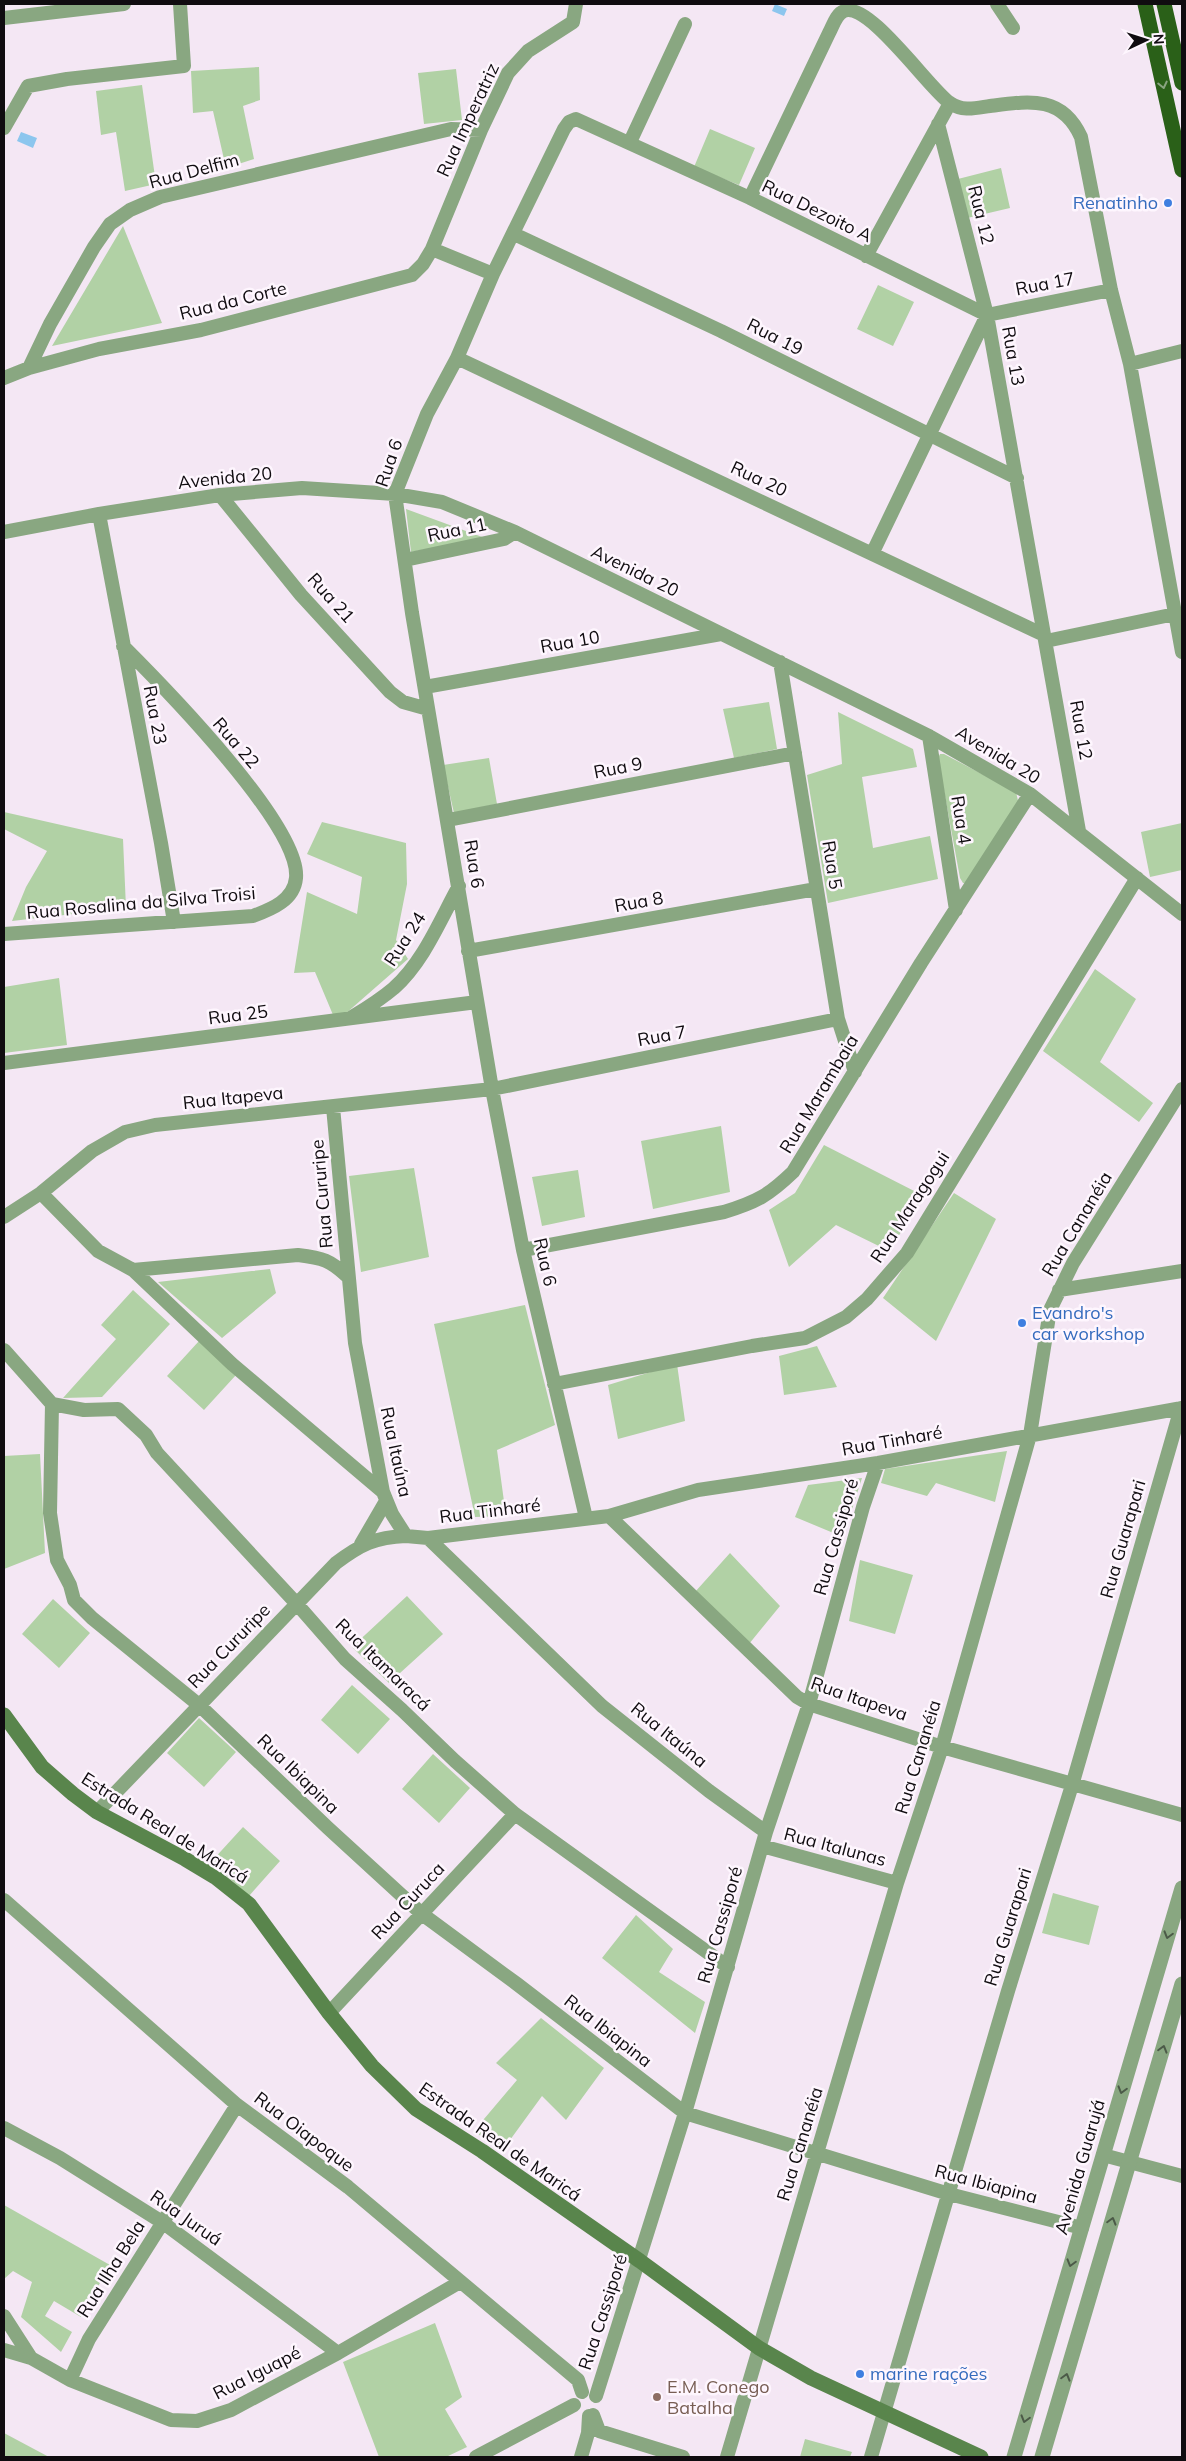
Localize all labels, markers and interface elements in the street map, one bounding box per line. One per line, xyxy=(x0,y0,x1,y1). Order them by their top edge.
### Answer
north arrow xyxy=(1121,15,1171,65)
text: N xyxy=(1150,33,1168,45)
street label: Rua Imperatriz xyxy=(431,59,504,180)
one-way arrow xyxy=(1157,81,1168,90)
street label: Rua Delfim xyxy=(146,148,241,194)
street label: Rua Dezoito A xyxy=(758,174,876,247)
street label: Rua 12 xyxy=(963,183,1000,247)
place label: Renatinho xyxy=(1073,191,1158,214)
marker: Renatinho xyxy=(1162,197,1174,209)
street label: Rua 17 xyxy=(1013,267,1077,301)
street label: Rua da Corte xyxy=(177,276,289,325)
street label: Rua 19 xyxy=(743,313,807,360)
street label: Rua 13 xyxy=(997,324,1030,387)
street label: Rua 6 xyxy=(370,436,407,490)
street label: Rua 20 xyxy=(727,455,791,502)
street label: Avenida 20 xyxy=(177,461,273,494)
street label: Rua 11 xyxy=(425,512,489,547)
street label: Avenida 20 xyxy=(588,539,683,602)
street label: Rua 21 xyxy=(303,568,360,628)
street label: Rua 10 xyxy=(538,625,601,658)
street label: Rua 23 xyxy=(138,683,172,747)
street label: Rua 12 xyxy=(1065,698,1098,761)
street label: Rua 22 xyxy=(208,713,265,773)
street label: Avenida 20 xyxy=(952,720,1045,789)
street label: Rua 9 xyxy=(592,752,644,783)
street label: Rua 4 xyxy=(946,794,977,846)
street label: Rua 6 xyxy=(459,838,490,890)
street label: Rua 5 xyxy=(817,839,848,891)
street label: Rua Rosalina da Silva Troisi xyxy=(25,881,256,924)
street label: Rua 8 xyxy=(613,886,665,917)
street label: Rua 24 xyxy=(379,907,431,970)
street label: Rua 25 xyxy=(207,999,269,1030)
street label: Rua 7 xyxy=(636,1020,688,1051)
street label: Rua Marambaia xyxy=(774,1030,863,1157)
street label: Rua Itapeva xyxy=(182,1081,284,1114)
street label: Rua Cururipe xyxy=(305,1139,338,1249)
street label: Rua Maragogui xyxy=(865,1147,954,1267)
street label: Rua Cananéia xyxy=(1036,1167,1117,1280)
street label: Rua 6 xyxy=(529,1235,562,1288)
place label: Evandro's car workshop xyxy=(1032,1301,1145,1345)
marker: Evandro's car workshop xyxy=(1016,1317,1028,1329)
street label: Rua Itaúna xyxy=(376,1405,417,1499)
street label: Rua Tinharé xyxy=(840,1420,944,1461)
street label: Rua Cassiporé xyxy=(808,1476,863,1598)
street label: Rua Guarapari xyxy=(1095,1477,1150,1601)
street label: Rua Tinharé xyxy=(438,1493,542,1528)
street label: Rua Cururipe xyxy=(182,1598,275,1693)
street label: Rua Itamaracá xyxy=(331,1613,436,1716)
street label: Rua Itapeva xyxy=(808,1671,911,1726)
street label: Rua Itaúna xyxy=(626,1697,712,1772)
street label: Rua Cananéia xyxy=(889,1697,946,1817)
street label: Rua Ibiapina xyxy=(252,1729,344,1818)
street label: Estrada Real de Maricá xyxy=(77,1767,253,1888)
street label: Rua Italunas xyxy=(781,1822,889,1871)
street label: Rua Curuca xyxy=(366,1857,449,1944)
street label: Rua Cassiporé xyxy=(692,1864,747,1986)
street label: Rua Guarapari xyxy=(979,1865,1036,1989)
one-way arrow xyxy=(1164,1930,1174,1938)
street label: Rua Ibiapina xyxy=(560,1989,657,2072)
one-way arrow xyxy=(1158,2045,1168,2053)
street label: Estrada Real de Maricá xyxy=(415,2077,586,2206)
street label: Rua Cananéia xyxy=(771,2084,828,2204)
street label: Rua Oiapoque xyxy=(250,2086,359,2177)
one-way arrow xyxy=(1118,2086,1128,2094)
street label: Avenida Guarujá xyxy=(1049,2097,1110,2237)
street label: Rua Ibiapina xyxy=(932,2159,1040,2208)
street label: Rua Juruá xyxy=(146,2185,227,2251)
street label: Rua Ilha Bela xyxy=(72,2216,150,2322)
one-way arrow xyxy=(1107,2218,1117,2226)
street label: Rua Cassiporé xyxy=(573,2251,632,2373)
one-way arrow xyxy=(1067,2258,1077,2267)
street label: Rua Iguapé xyxy=(209,2341,305,2405)
place label: marine rações xyxy=(870,2362,988,2385)
marker: marine rações xyxy=(854,2368,866,2380)
one-way arrow xyxy=(1061,2373,1071,2382)
place label: E.M. Conego Batalha xyxy=(667,2375,770,2419)
marker: E.M. Conego Batalha xyxy=(651,2391,663,2403)
one-way arrow xyxy=(1021,2414,1031,2422)

